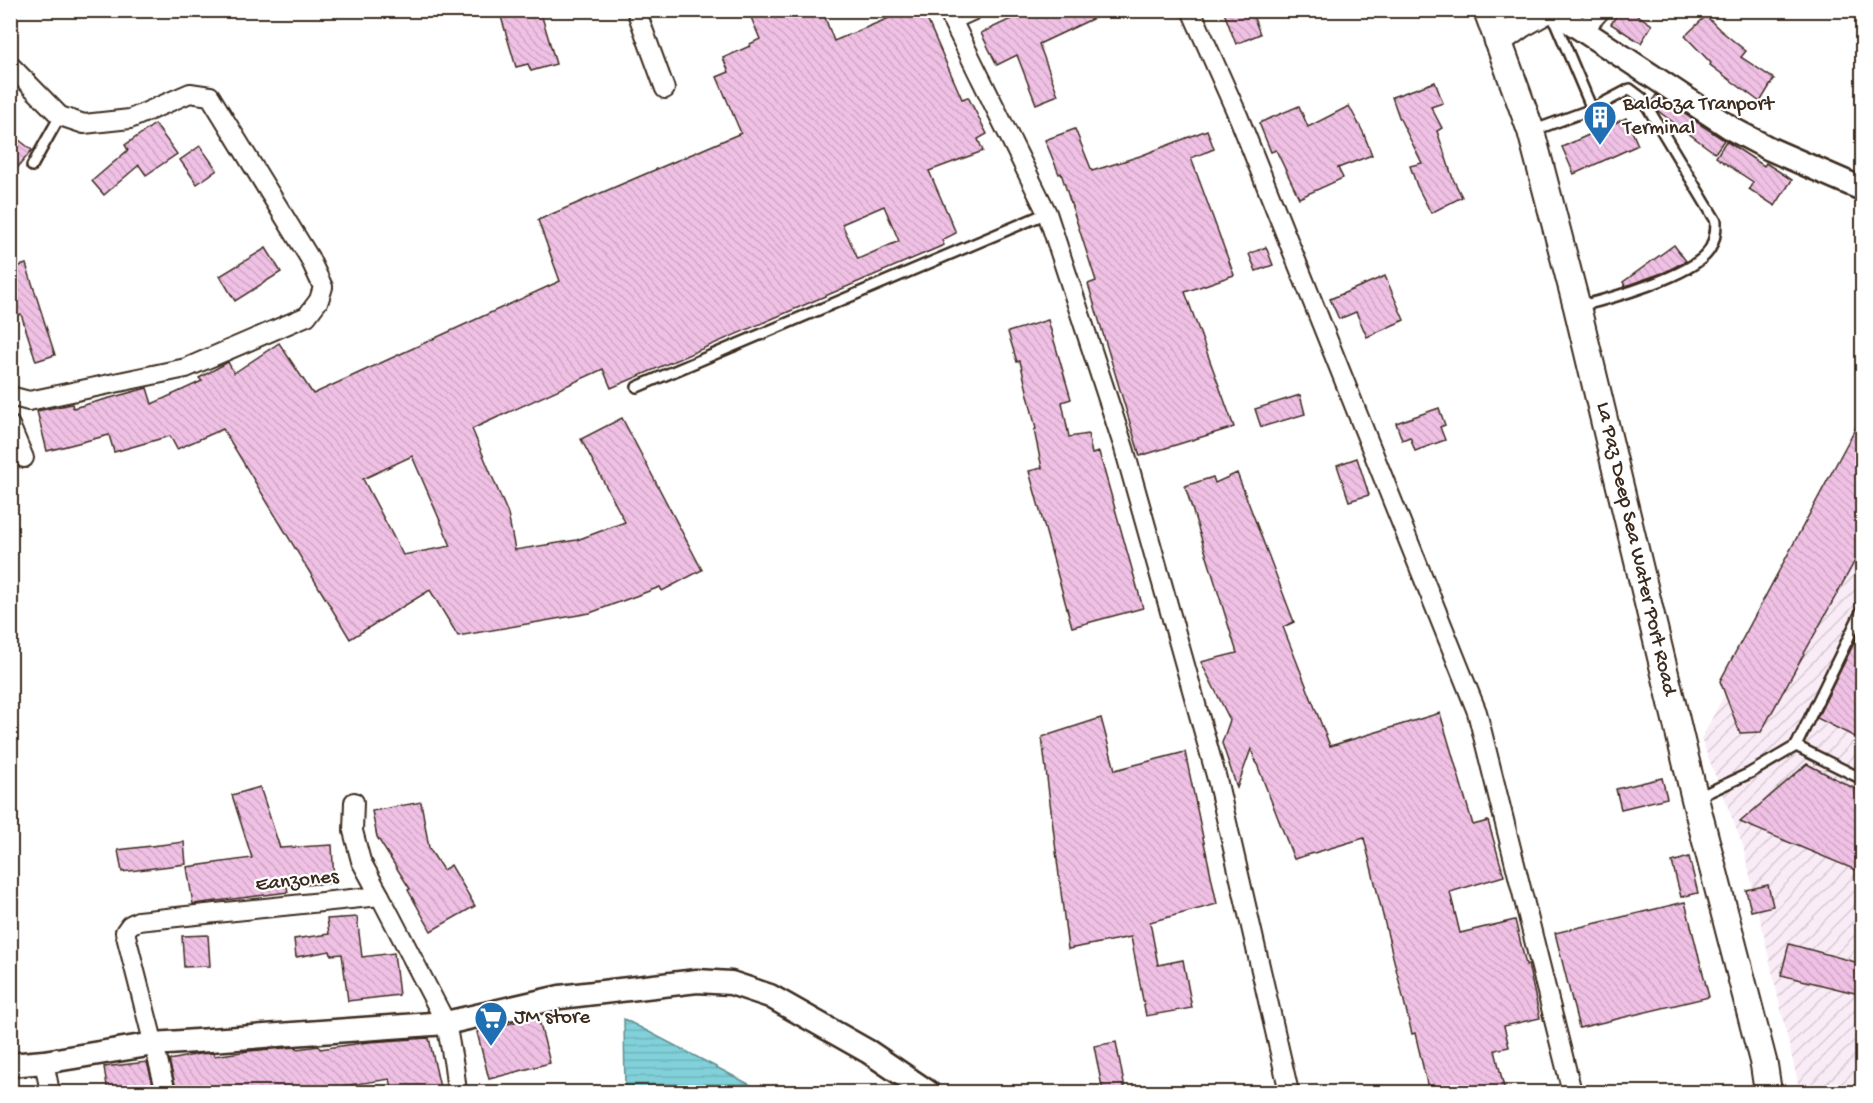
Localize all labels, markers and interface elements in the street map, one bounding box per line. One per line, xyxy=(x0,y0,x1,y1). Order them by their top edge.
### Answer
place label: Baldoza Tranport Terminal xyxy=(1622,93,1776,142)
building icon: Baldoza Tranport Terminal xyxy=(1582,99,1618,146)
street label: La Paz Deep Sea Water Port Road xyxy=(1589,400,1681,700)
street label: Eanzones xyxy=(254,865,341,899)
supermarket icon: JM store xyxy=(473,1000,509,1047)
place label: JM store xyxy=(514,1006,591,1031)

